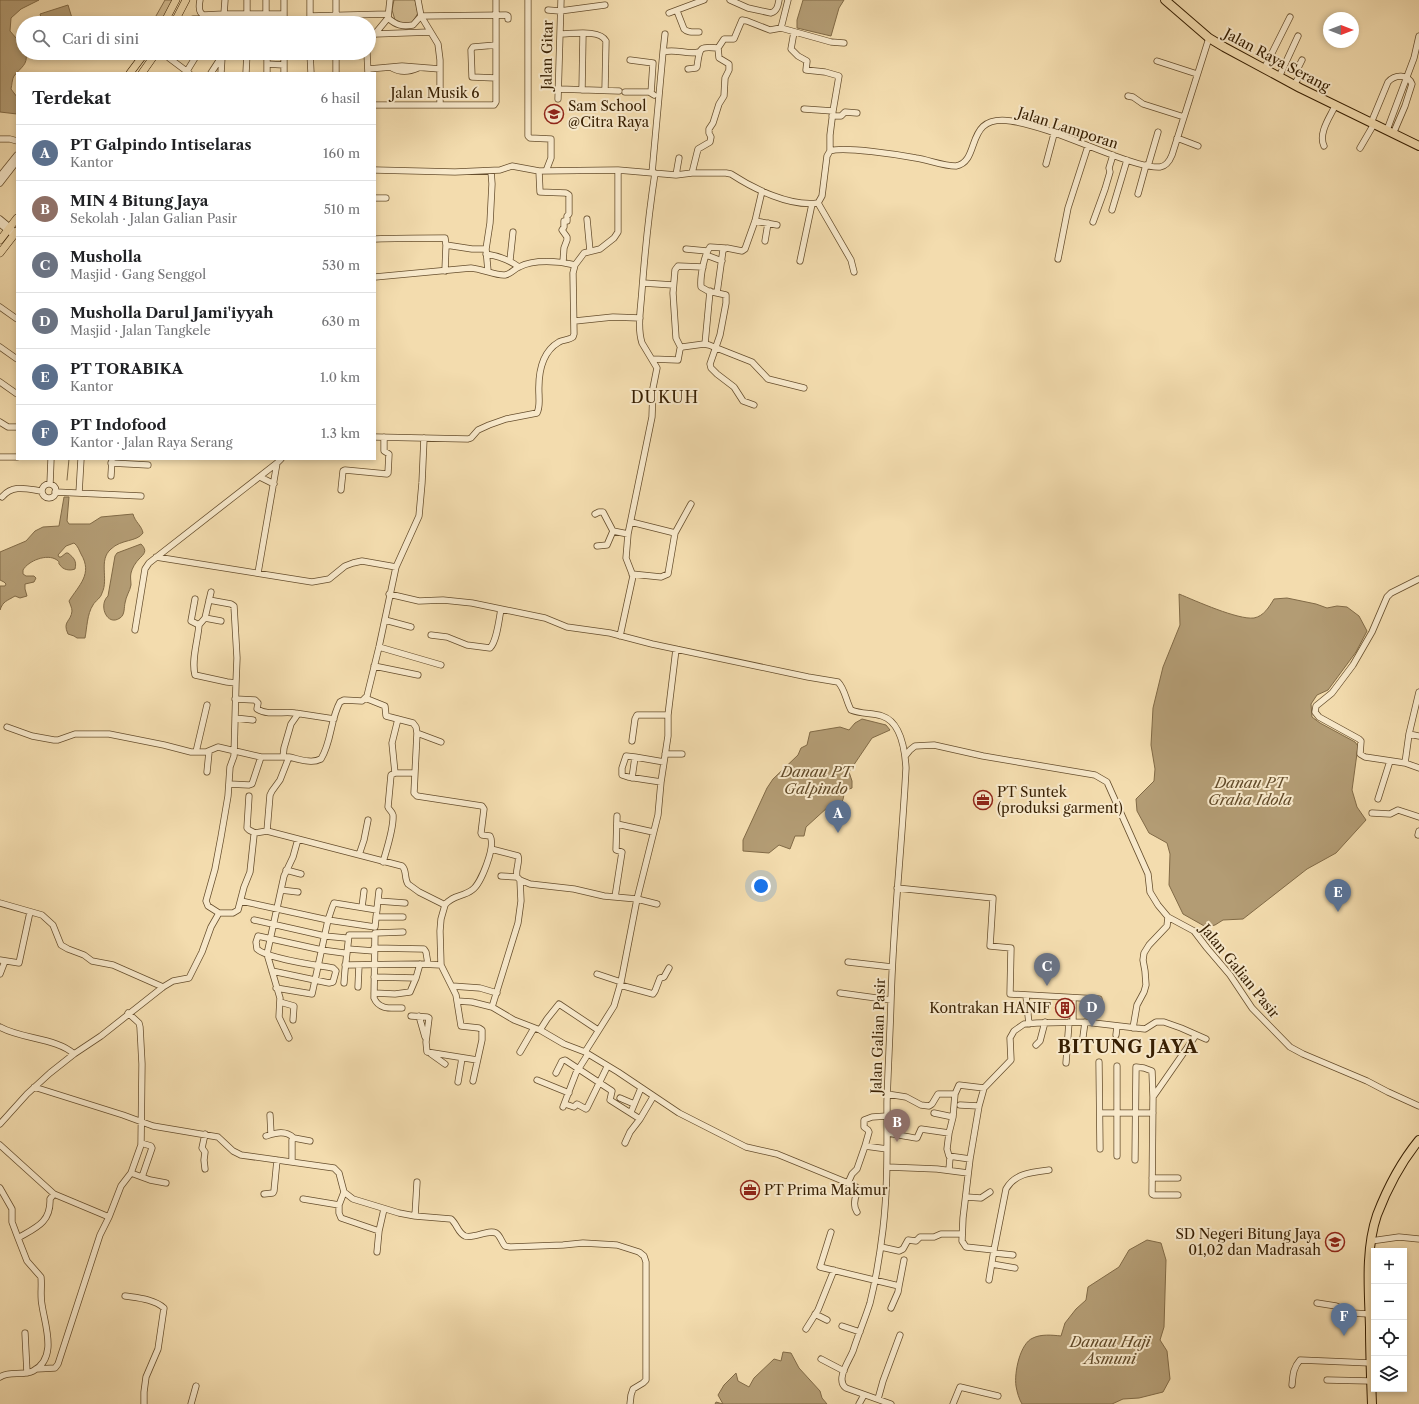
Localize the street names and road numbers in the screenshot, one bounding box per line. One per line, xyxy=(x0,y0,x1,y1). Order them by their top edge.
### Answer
street label: Jalan Gitar xyxy=(537,20,557,92)
street label: Jalan Raya Serang xyxy=(1219,24,1334,96)
street label: Jalan Musik 6 xyxy=(389,84,479,102)
street label: Jalan Lamporan xyxy=(1013,103,1121,153)
street label: Jalan Galian Pasir xyxy=(1195,919,1284,1022)
street label: Jalan Galian Pasir xyxy=(867,978,889,1096)

